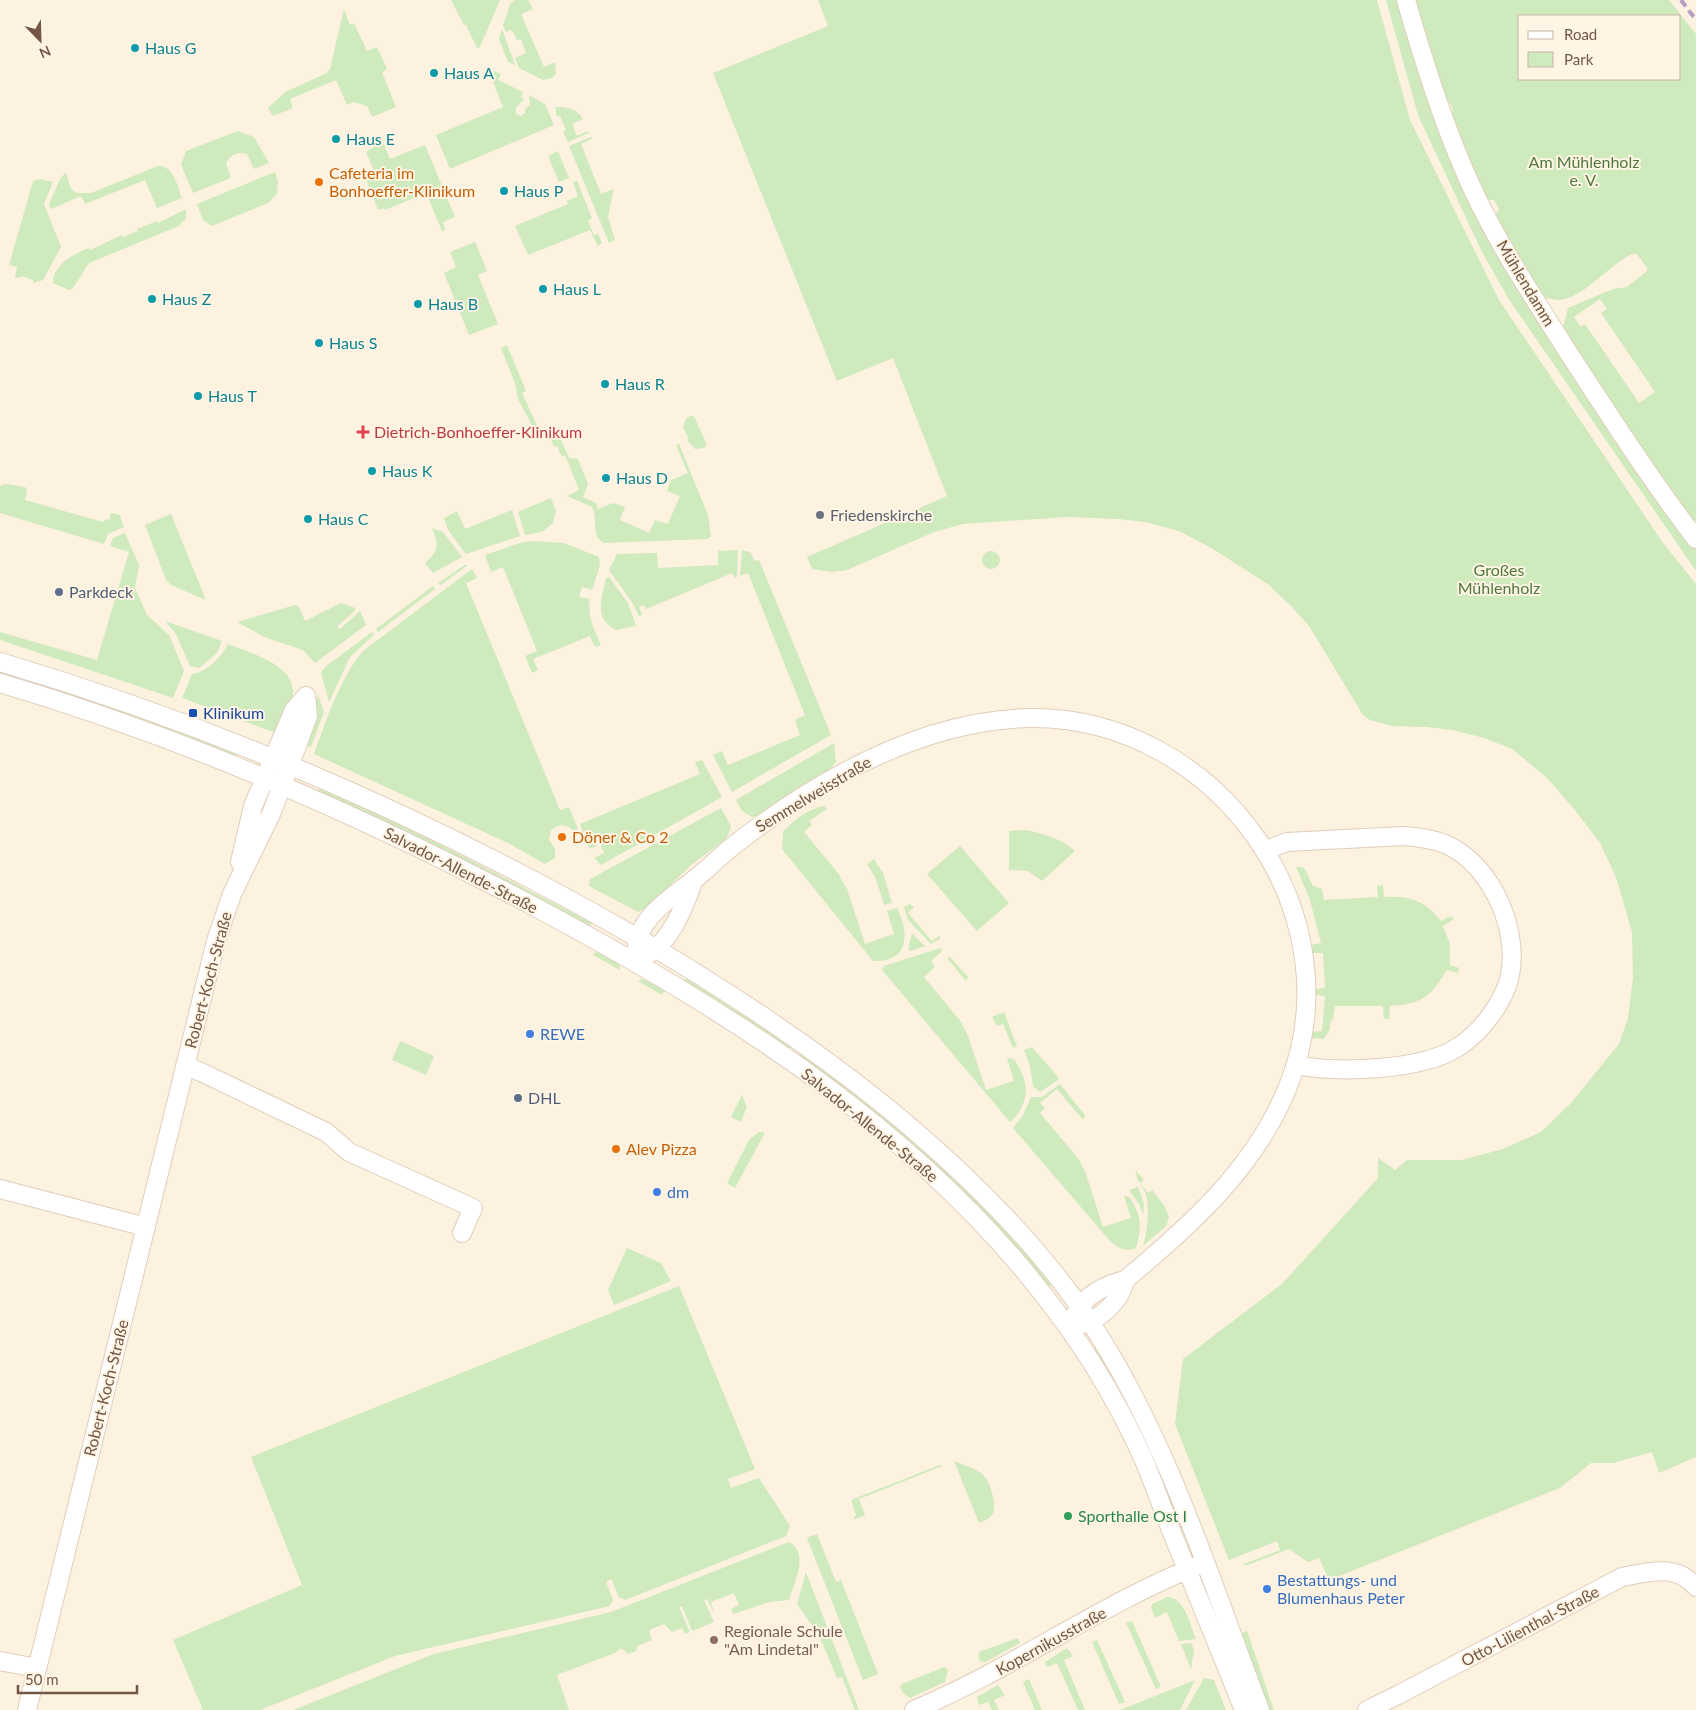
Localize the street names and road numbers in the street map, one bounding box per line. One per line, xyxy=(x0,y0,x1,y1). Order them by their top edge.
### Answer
street label: Mühlendamm xyxy=(1493,236,1560,329)
street label: Semmelweisstraße xyxy=(752,752,874,836)
street label: Salvador-Allende-Straße xyxy=(381,822,541,917)
street label: Robert-Koch-Straße xyxy=(180,910,235,1050)
street label: Salvador-Allende-Straße xyxy=(798,1064,942,1186)
street label: Robert-Koch-Straße xyxy=(79,1317,132,1458)
street label: Otto-Lilienthal-Straße xyxy=(1458,1581,1602,1670)
street label: Kopernikusstraße xyxy=(992,1602,1109,1679)

